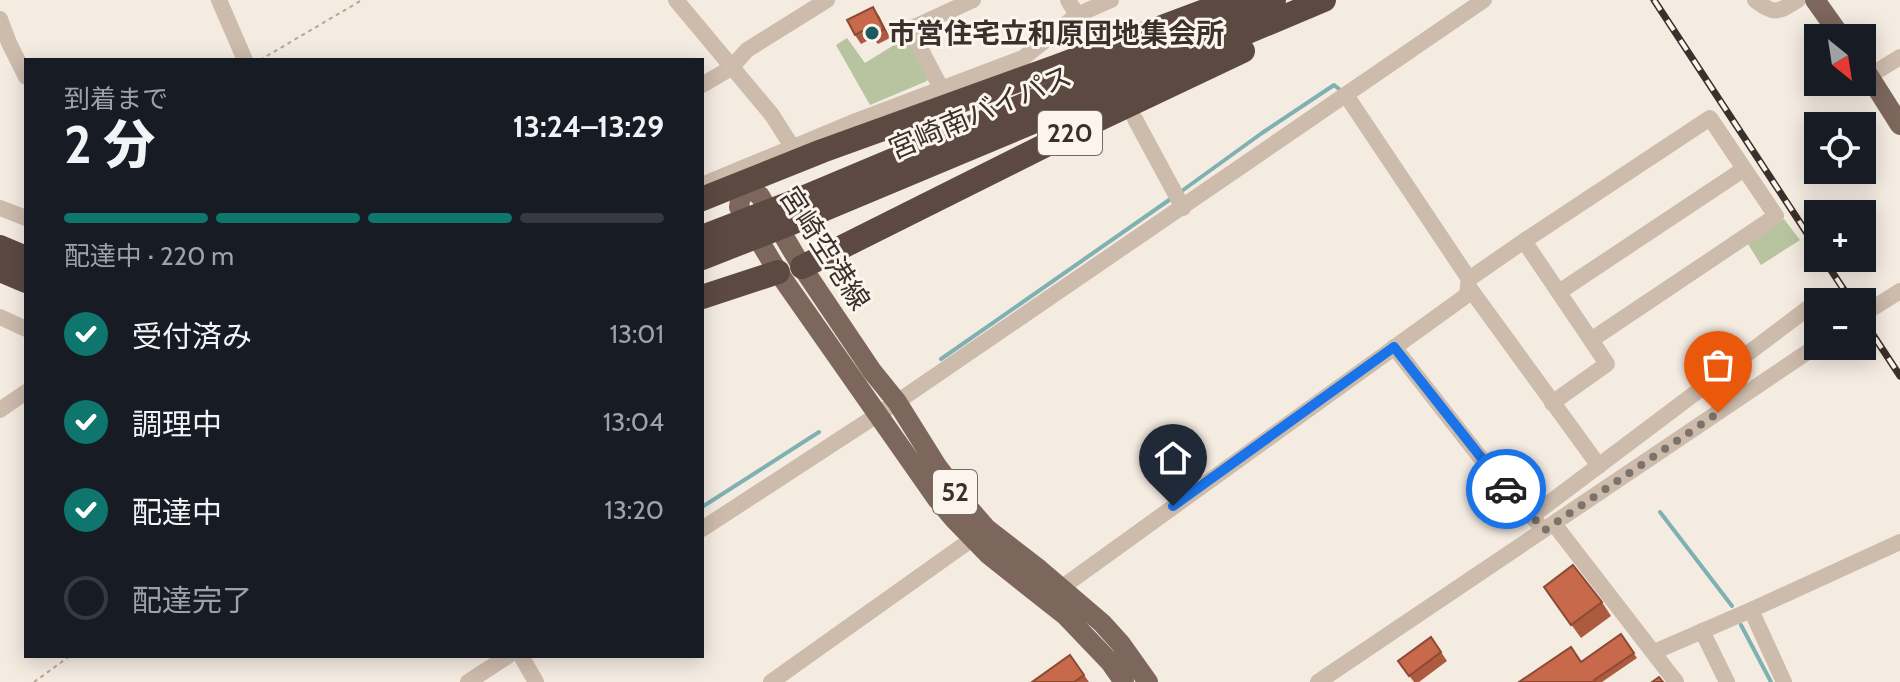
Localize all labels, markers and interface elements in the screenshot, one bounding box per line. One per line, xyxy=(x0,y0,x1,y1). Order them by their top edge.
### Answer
place label: 市営住宅立和原団地集会所 xyxy=(888,16,1224,50)
marker: 市営住宅立和原団地集会所 xyxy=(863,24,881,42)
north arrow xyxy=(1804,24,1876,96)
map controls xyxy=(1804,24,1876,360)
street label: 宮崎南バイパス xyxy=(883,58,1077,166)
text: 到着まで xyxy=(64,83,168,115)
text: 13:24–13:29 xyxy=(513,108,664,145)
road number: 220 xyxy=(1038,111,1102,155)
button: locate xyxy=(1804,112,1876,184)
text: 2 分 xyxy=(64,113,155,176)
street label: 宮崎空港線 xyxy=(773,180,877,316)
button: + xyxy=(1804,200,1876,272)
text: 配達中 · 220 m xyxy=(64,240,234,272)
button: − xyxy=(1804,288,1876,360)
icon: check xyxy=(64,312,108,356)
text: 受付済み xyxy=(132,318,252,355)
text: 13:01 xyxy=(609,318,664,350)
pin xyxy=(1684,331,1752,413)
icon: bag xyxy=(1696,343,1740,387)
icon: check xyxy=(64,400,108,444)
text: 調理中 xyxy=(132,406,222,443)
text: 13:04 xyxy=(603,406,664,438)
pin xyxy=(1139,424,1207,506)
icon: home xyxy=(1151,436,1195,480)
courier xyxy=(1466,449,1546,529)
icon: car xyxy=(1484,467,1528,511)
road number: 52 xyxy=(933,470,977,514)
icon: check xyxy=(64,488,108,532)
text: 配達中 xyxy=(132,494,222,531)
text: 13:20 xyxy=(604,494,664,526)
text: 配達完了 xyxy=(132,582,252,619)

